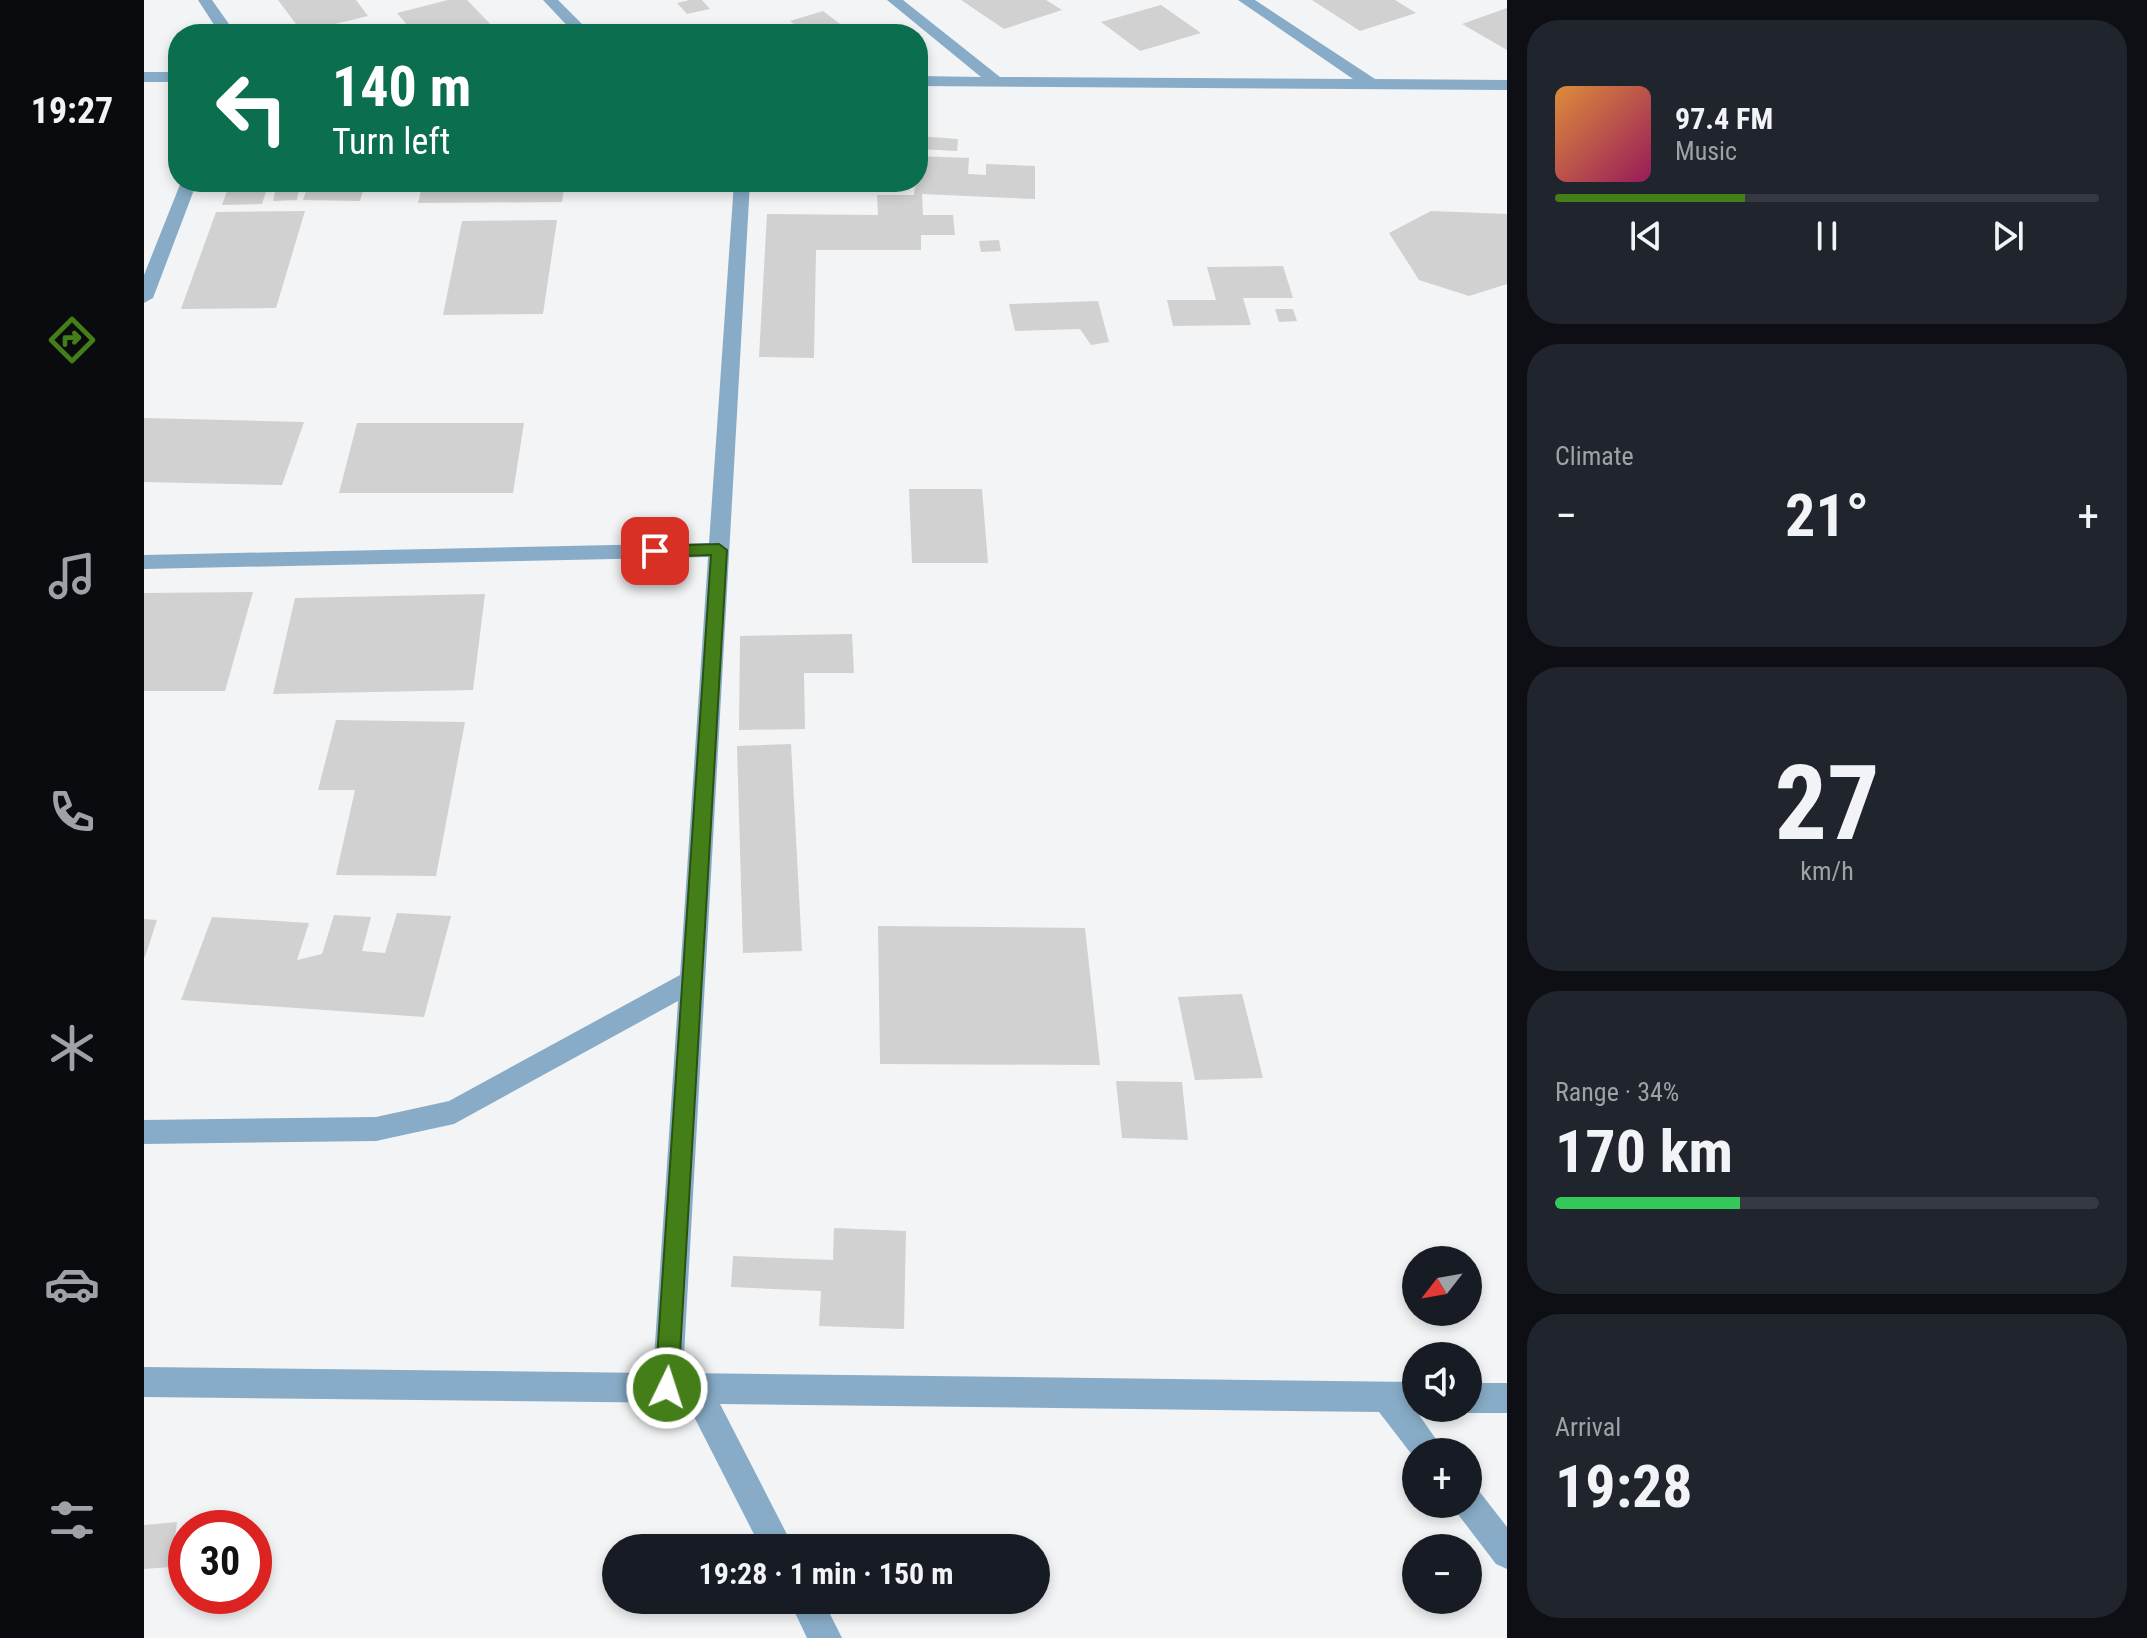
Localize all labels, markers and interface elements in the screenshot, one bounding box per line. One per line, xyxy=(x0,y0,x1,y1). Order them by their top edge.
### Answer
text: 140 m xyxy=(332,54,471,120)
icon: left xyxy=(200,56,304,160)
text: 19:27 xyxy=(31,90,113,132)
text: 97.4 FM xyxy=(1675,101,1773,136)
text: Turn left xyxy=(332,121,450,163)
text: Music xyxy=(1675,136,1737,166)
icon: previous xyxy=(1624,214,1668,258)
icon: pause xyxy=(1805,214,1849,258)
icon: next xyxy=(1986,214,2030,258)
icon: directions xyxy=(44,312,100,368)
text: Climate xyxy=(1555,441,1634,471)
text: 21° xyxy=(1785,480,1869,551)
text: − xyxy=(1555,490,1577,542)
text: + xyxy=(2077,490,2099,542)
pin xyxy=(621,517,689,585)
icon: arrive xyxy=(633,529,677,573)
icon: music xyxy=(44,548,100,604)
text: 27 xyxy=(1774,743,1880,864)
icon: phone xyxy=(44,784,100,840)
text: km/h xyxy=(1800,856,1854,886)
icon: climate xyxy=(44,1020,100,1076)
text: Range · 34% xyxy=(1555,1077,1679,1107)
text: 170 km xyxy=(1555,1116,1733,1187)
north arrow xyxy=(1402,1246,1482,1326)
map controls xyxy=(1402,1246,1482,1614)
icon: car xyxy=(44,1256,100,1312)
button: sound xyxy=(1402,1342,1482,1422)
position arrow xyxy=(625,1346,709,1430)
text: Arrival xyxy=(1555,1412,1621,1442)
button: + xyxy=(1402,1438,1482,1518)
text: 19:28 xyxy=(1555,1451,1693,1522)
icon: filters xyxy=(44,1492,100,1548)
speed limit sign: 30 xyxy=(168,1510,272,1614)
button: − xyxy=(1402,1534,1482,1614)
text: 19:28 · 1 min · 150 m xyxy=(699,1556,953,1591)

